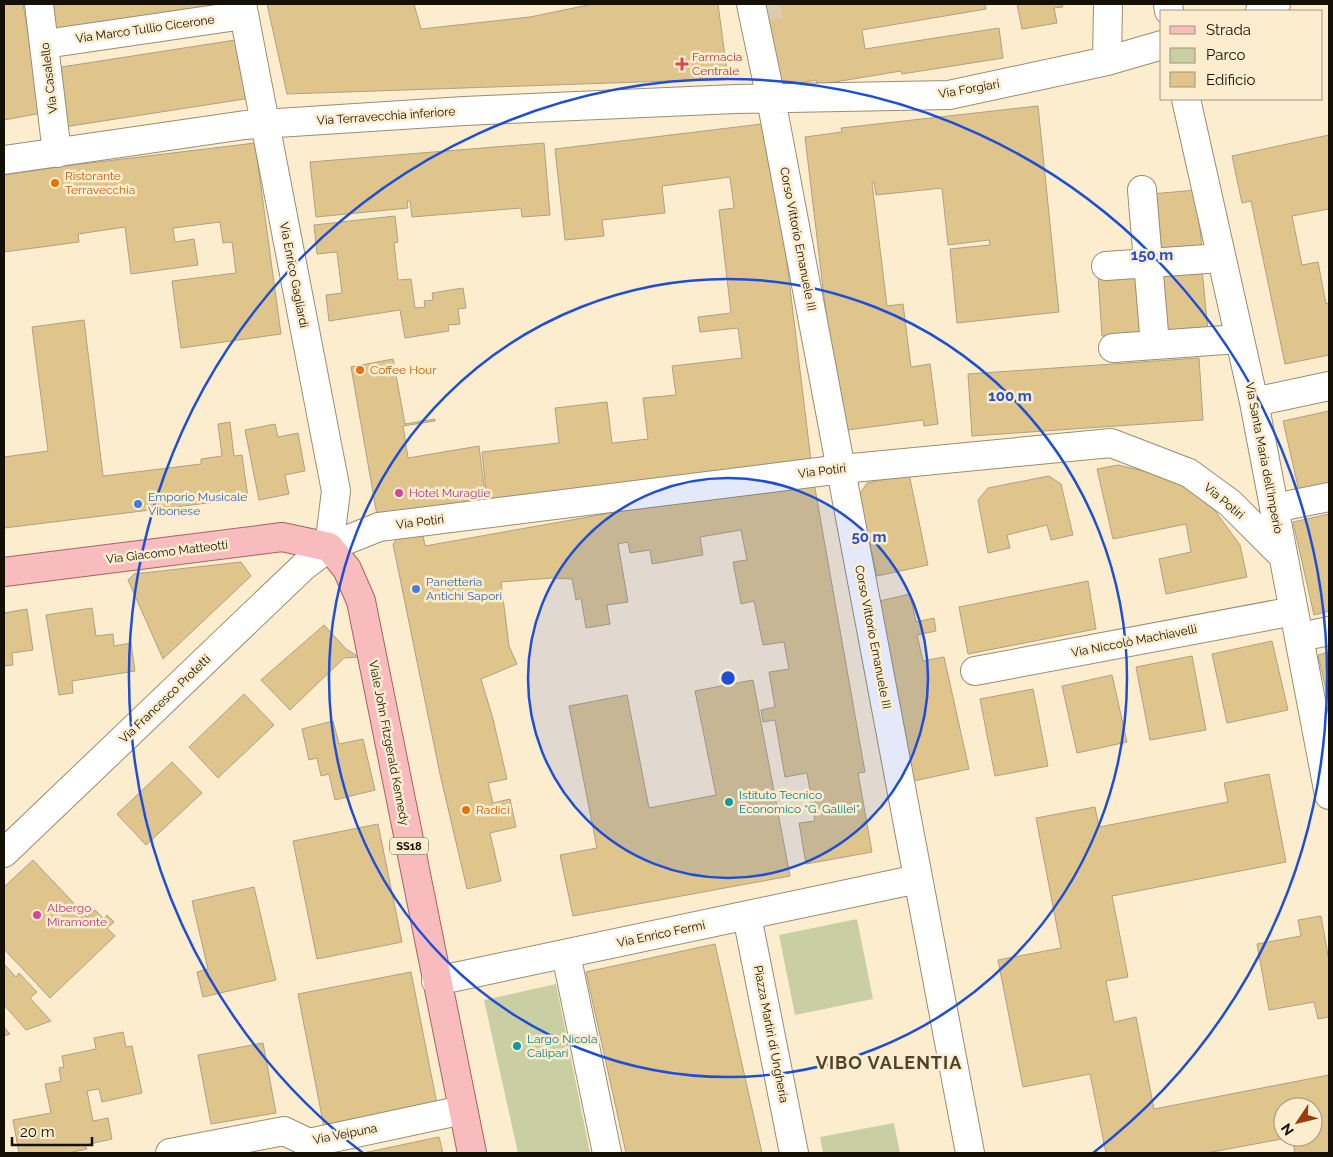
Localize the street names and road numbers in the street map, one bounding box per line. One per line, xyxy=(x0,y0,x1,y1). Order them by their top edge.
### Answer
street label: Via Marco Tullio Cicerone xyxy=(75,12,215,46)
street label: Via Casalello xyxy=(38,42,60,114)
street label: Via Forgiari xyxy=(937,77,1001,101)
street label: Via Terravecchia inferiore xyxy=(316,104,456,128)
street label: Corso Vittorio Emanuele III xyxy=(777,166,819,312)
street label: Via Enrico Gagliardi xyxy=(277,221,311,329)
street label: Via Santa Maria dell'Imperio xyxy=(1242,381,1286,535)
street label: Via Potiri xyxy=(797,461,847,481)
street label: Via Potiri xyxy=(1201,480,1247,522)
street label: Via Potiri xyxy=(395,512,445,532)
street label: Via Giacomo Matteotti xyxy=(105,538,229,566)
street label: Corso Vittorio Emanuele III xyxy=(852,564,894,710)
street label: Via Niccolò Machiavelli xyxy=(1070,622,1198,660)
street label: Via Francesco Protetti xyxy=(117,652,213,746)
street label: Viale John Fitzgerald Kennedy xyxy=(366,659,412,827)
road number: SS18 xyxy=(390,838,428,854)
street label: Via Enrico Fermi xyxy=(616,918,706,950)
street label: Piazza Martiri di Ungheria xyxy=(751,964,791,1104)
street label: Via Veipuna xyxy=(312,1121,378,1147)

